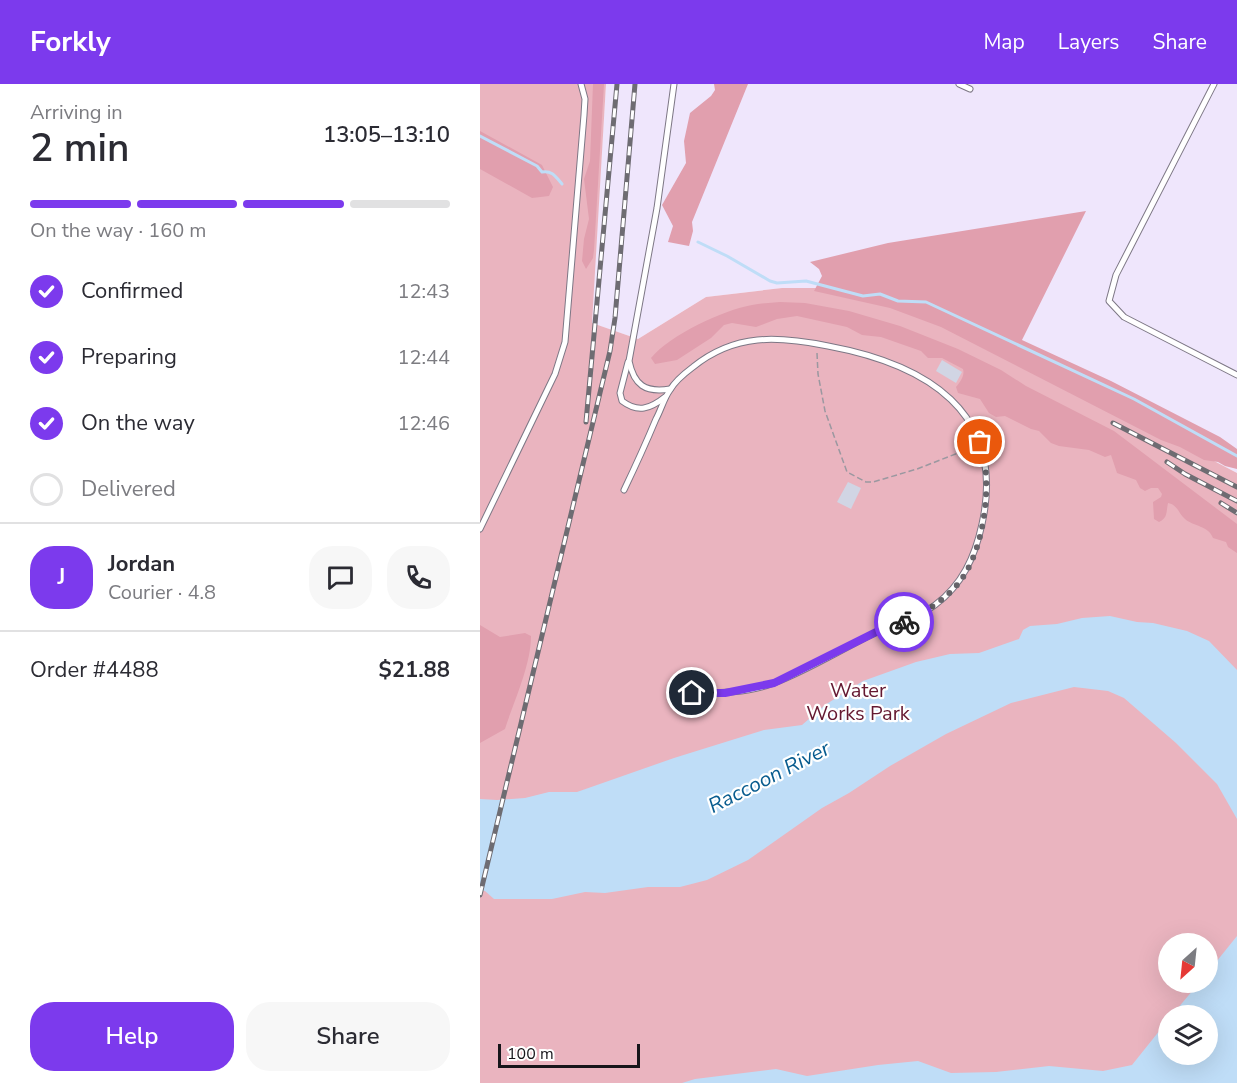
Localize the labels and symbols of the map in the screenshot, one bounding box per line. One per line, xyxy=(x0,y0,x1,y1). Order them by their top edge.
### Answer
pin xyxy=(954,416,1005,467)
courier xyxy=(874,592,934,652)
pin xyxy=(666,667,717,718)
park label: Water Works Park xyxy=(806,677,911,727)
water label: Raccoon River xyxy=(703,734,835,820)
north arrow xyxy=(1158,933,1218,993)
scale bar xyxy=(498,1041,640,1068)

